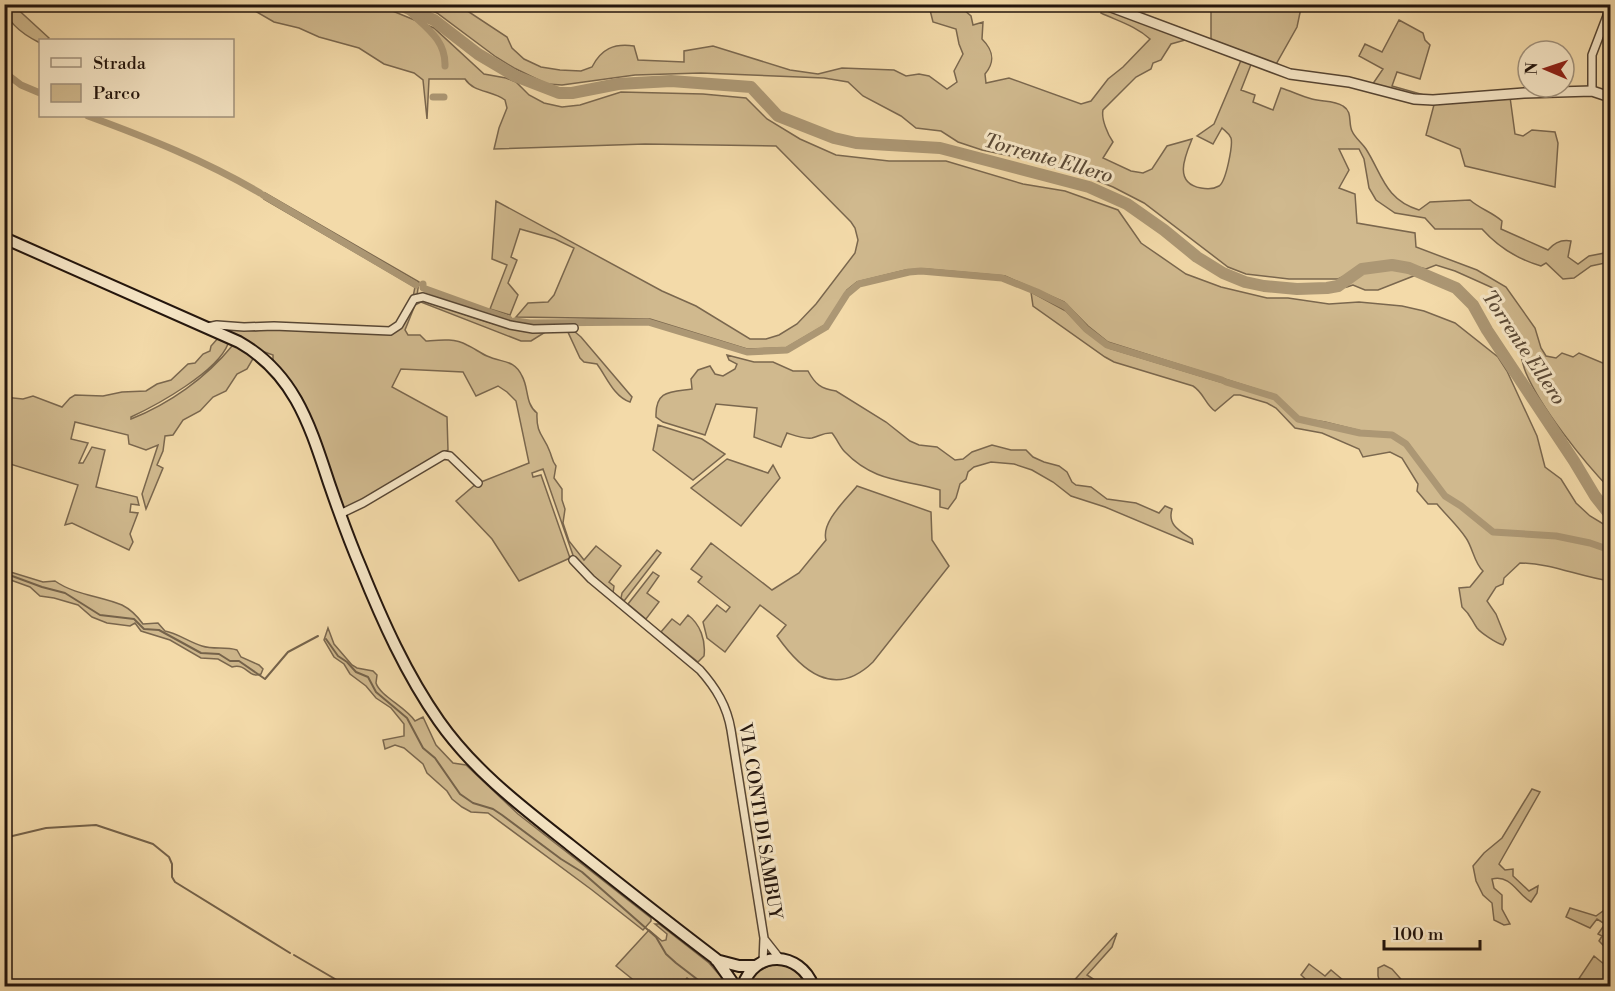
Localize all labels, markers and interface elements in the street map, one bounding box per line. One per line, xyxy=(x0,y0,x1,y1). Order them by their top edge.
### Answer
legend xyxy=(39,39,234,117)
north arrow xyxy=(1516,39,1576,99)
text: Strada xyxy=(93,52,147,75)
text: N xyxy=(1522,61,1542,75)
text: Parco xyxy=(93,82,140,105)
water label: Torrente Ellero xyxy=(981,129,1115,189)
water label: Torrente Ellero xyxy=(1475,286,1571,410)
street label: VIA CONTI DI SAMBUY xyxy=(733,720,787,922)
scale bar xyxy=(1384,913,1480,951)
text: 100 m xyxy=(1393,923,1444,946)

